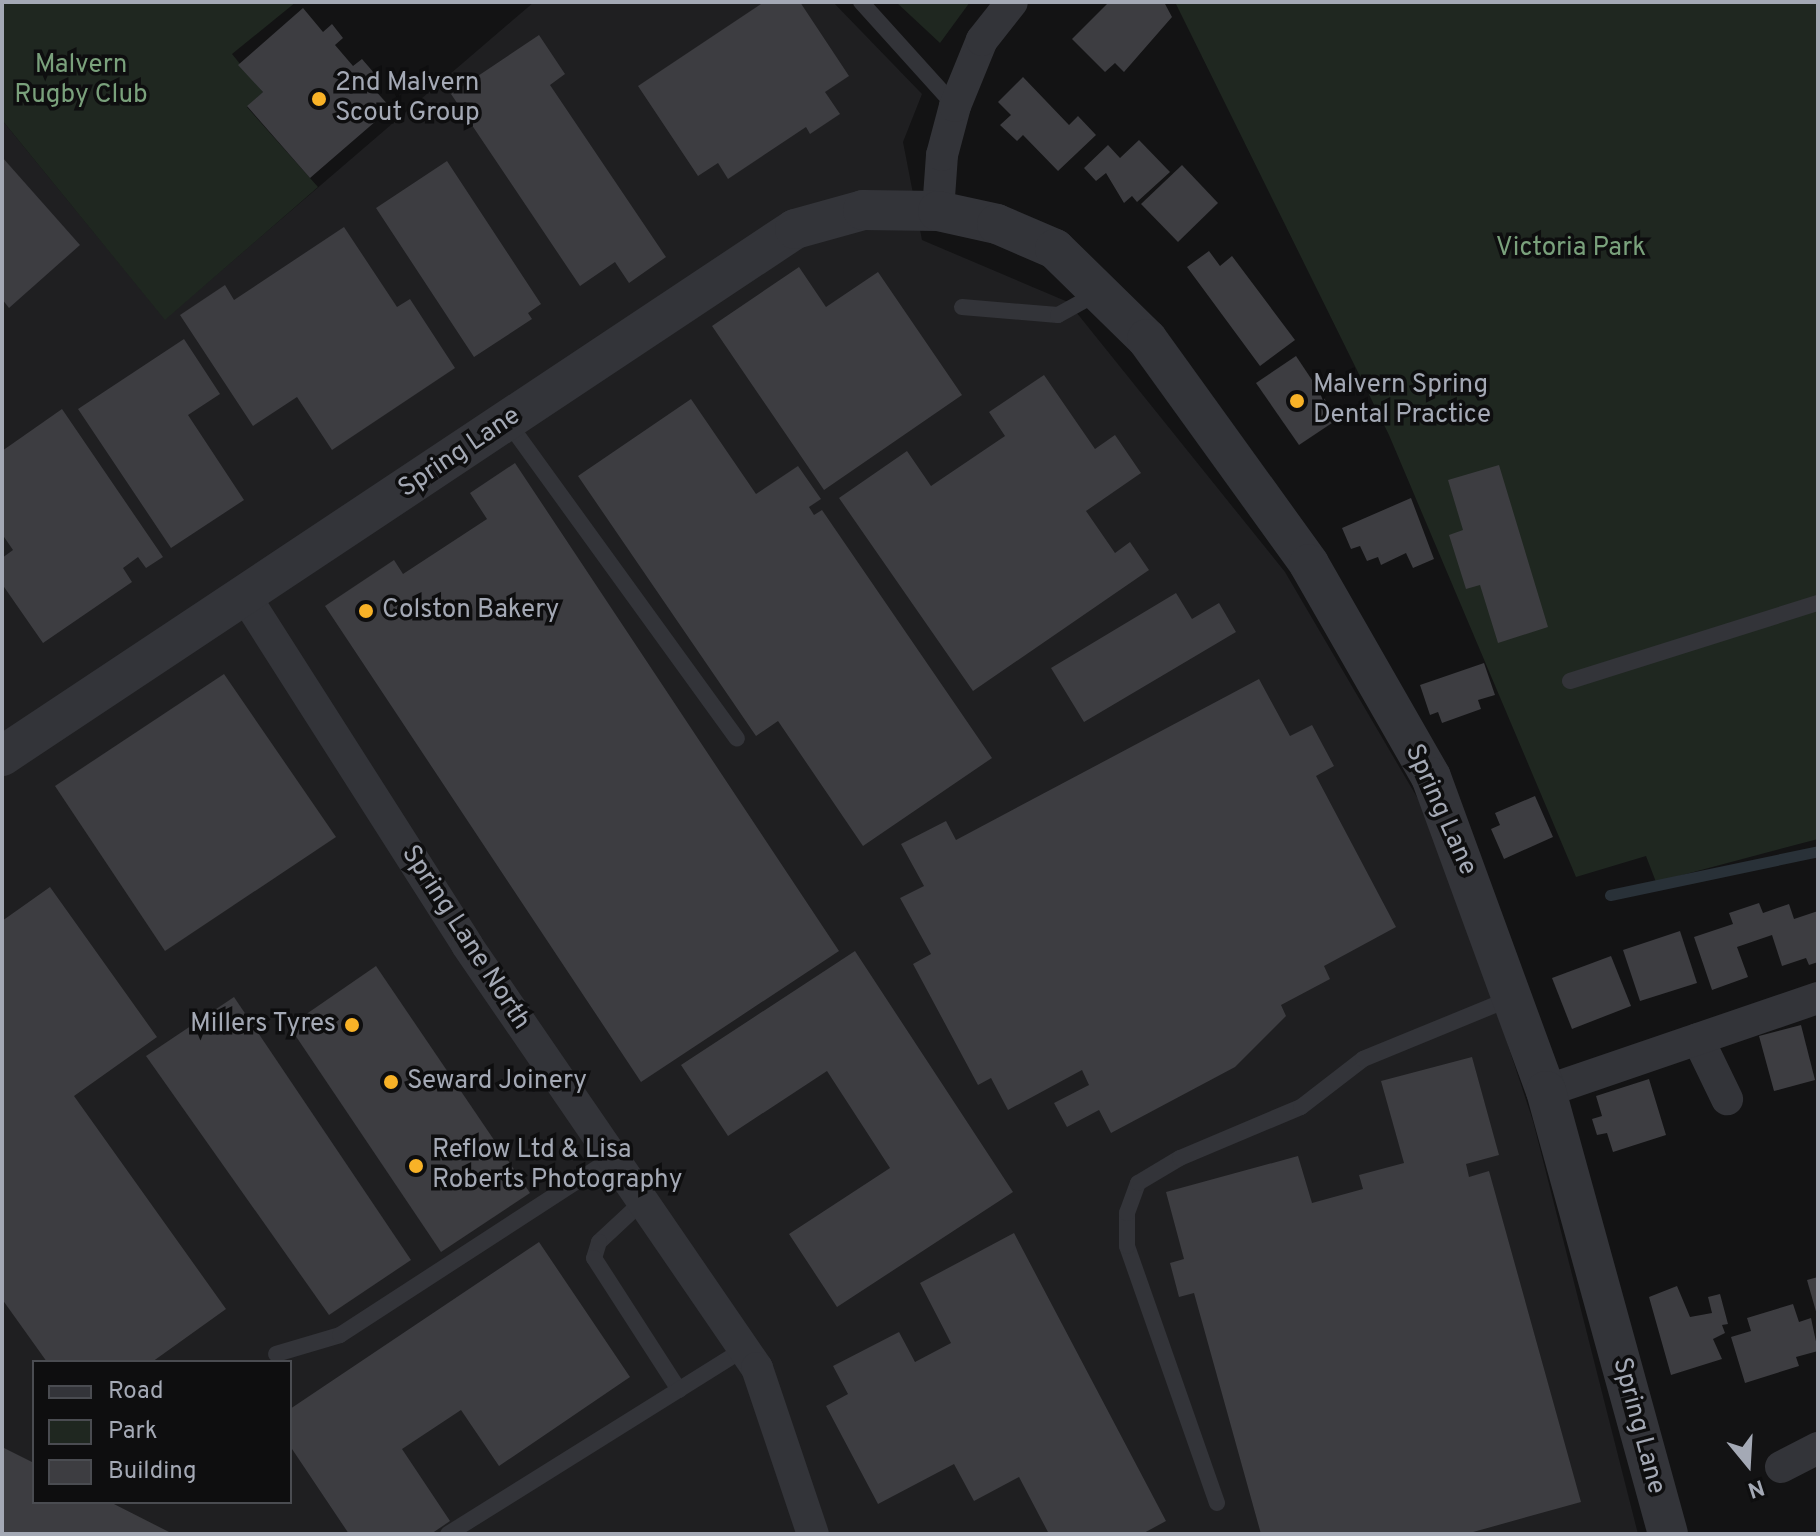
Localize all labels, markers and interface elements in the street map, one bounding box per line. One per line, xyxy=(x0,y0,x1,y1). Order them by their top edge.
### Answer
park label: Malvern Rugby Club xyxy=(14,50,148,112)
place label: 2nd Malvern Scout Group xyxy=(335,68,480,130)
marker: 2nd Malvern Scout Group xyxy=(310,90,328,108)
park label: Victoria Park xyxy=(1496,233,1646,265)
place label: Malvern Spring Dental Practice xyxy=(1313,370,1491,432)
marker: Malvern Spring Dental Practice xyxy=(1288,392,1306,410)
street label: Spring Lane xyxy=(393,401,527,505)
place label: Colston Bakery xyxy=(382,595,559,627)
marker: Colston Bakery xyxy=(357,602,375,620)
street label: Spring Lane xyxy=(1397,740,1483,880)
street label: Spring Lane North xyxy=(394,840,536,1036)
place label: Millers Tyres xyxy=(189,1009,336,1041)
marker: Millers Tyres xyxy=(343,1016,361,1034)
place label: Seward Joinery xyxy=(407,1066,587,1098)
marker: Seward Joinery xyxy=(382,1073,400,1091)
place label: Reflow Ltd & Lisa Roberts Photography xyxy=(432,1135,682,1196)
marker: Reflow Ltd & Lisa Roberts Photography xyxy=(407,1157,425,1175)
street label: Spring Lane xyxy=(1605,1354,1671,1498)
legend xyxy=(32,1360,292,1504)
text: Road xyxy=(108,1377,164,1407)
text: Park xyxy=(108,1417,158,1447)
north arrow xyxy=(1708,1424,1788,1504)
text: Building xyxy=(108,1457,197,1487)
text: N xyxy=(1744,1472,1767,1503)

